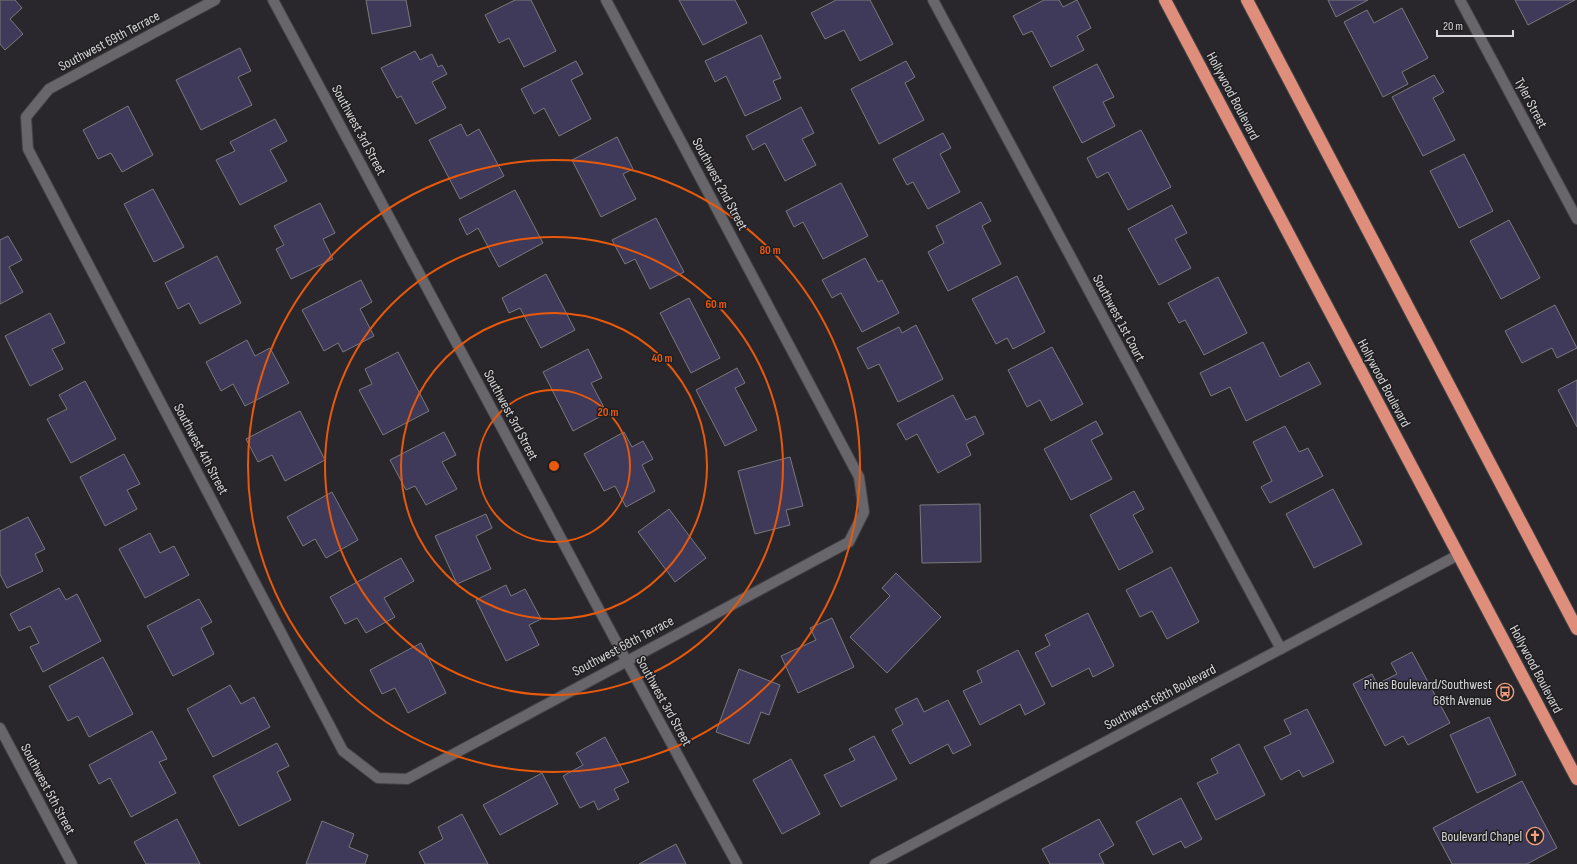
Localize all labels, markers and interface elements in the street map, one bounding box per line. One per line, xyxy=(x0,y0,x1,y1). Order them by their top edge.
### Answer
street label: Southwest 69th Terrace xyxy=(55,7,163,75)
scale bar xyxy=(1437,12,1513,38)
text: 20 m xyxy=(1443,19,1463,34)
street label: Hollywood Boulevard xyxy=(1203,49,1263,143)
street label: Tyler Street xyxy=(1511,75,1551,131)
street label: Southwest 3rd Street xyxy=(328,82,390,178)
street label: Southwest 2nd Street xyxy=(689,135,751,233)
text: 80 m xyxy=(759,243,781,258)
street label: Southwest 1st Court xyxy=(1089,272,1149,364)
text: 60 m xyxy=(705,297,727,312)
street label: Hollywood Boulevard xyxy=(1354,336,1414,430)
text: 40 m xyxy=(651,351,673,366)
street label: Southwest 3rd Street xyxy=(480,367,542,463)
street label: Southwest 4th Street xyxy=(170,401,232,497)
text: 20 m xyxy=(598,405,618,420)
centre of rings xyxy=(547,459,561,473)
street label: Southwest 68th Terrace xyxy=(569,612,677,680)
street label: Hollywood Boulevard xyxy=(1506,622,1566,716)
street label: Southwest 3rd Street xyxy=(632,653,696,749)
street label: Southwest 68th Boulevard xyxy=(1101,660,1219,734)
place label: Pines Boulevard/Southwest 68th Avenue xyxy=(1364,676,1492,709)
bus stop icon: Pines Boulevard/Southwest 68th Avenue xyxy=(1495,682,1515,702)
street label: Southwest 5th Street xyxy=(17,741,79,837)
church icon: Boulevard Chapel xyxy=(1525,826,1545,846)
place label: Boulevard Chapel xyxy=(1441,828,1522,845)

